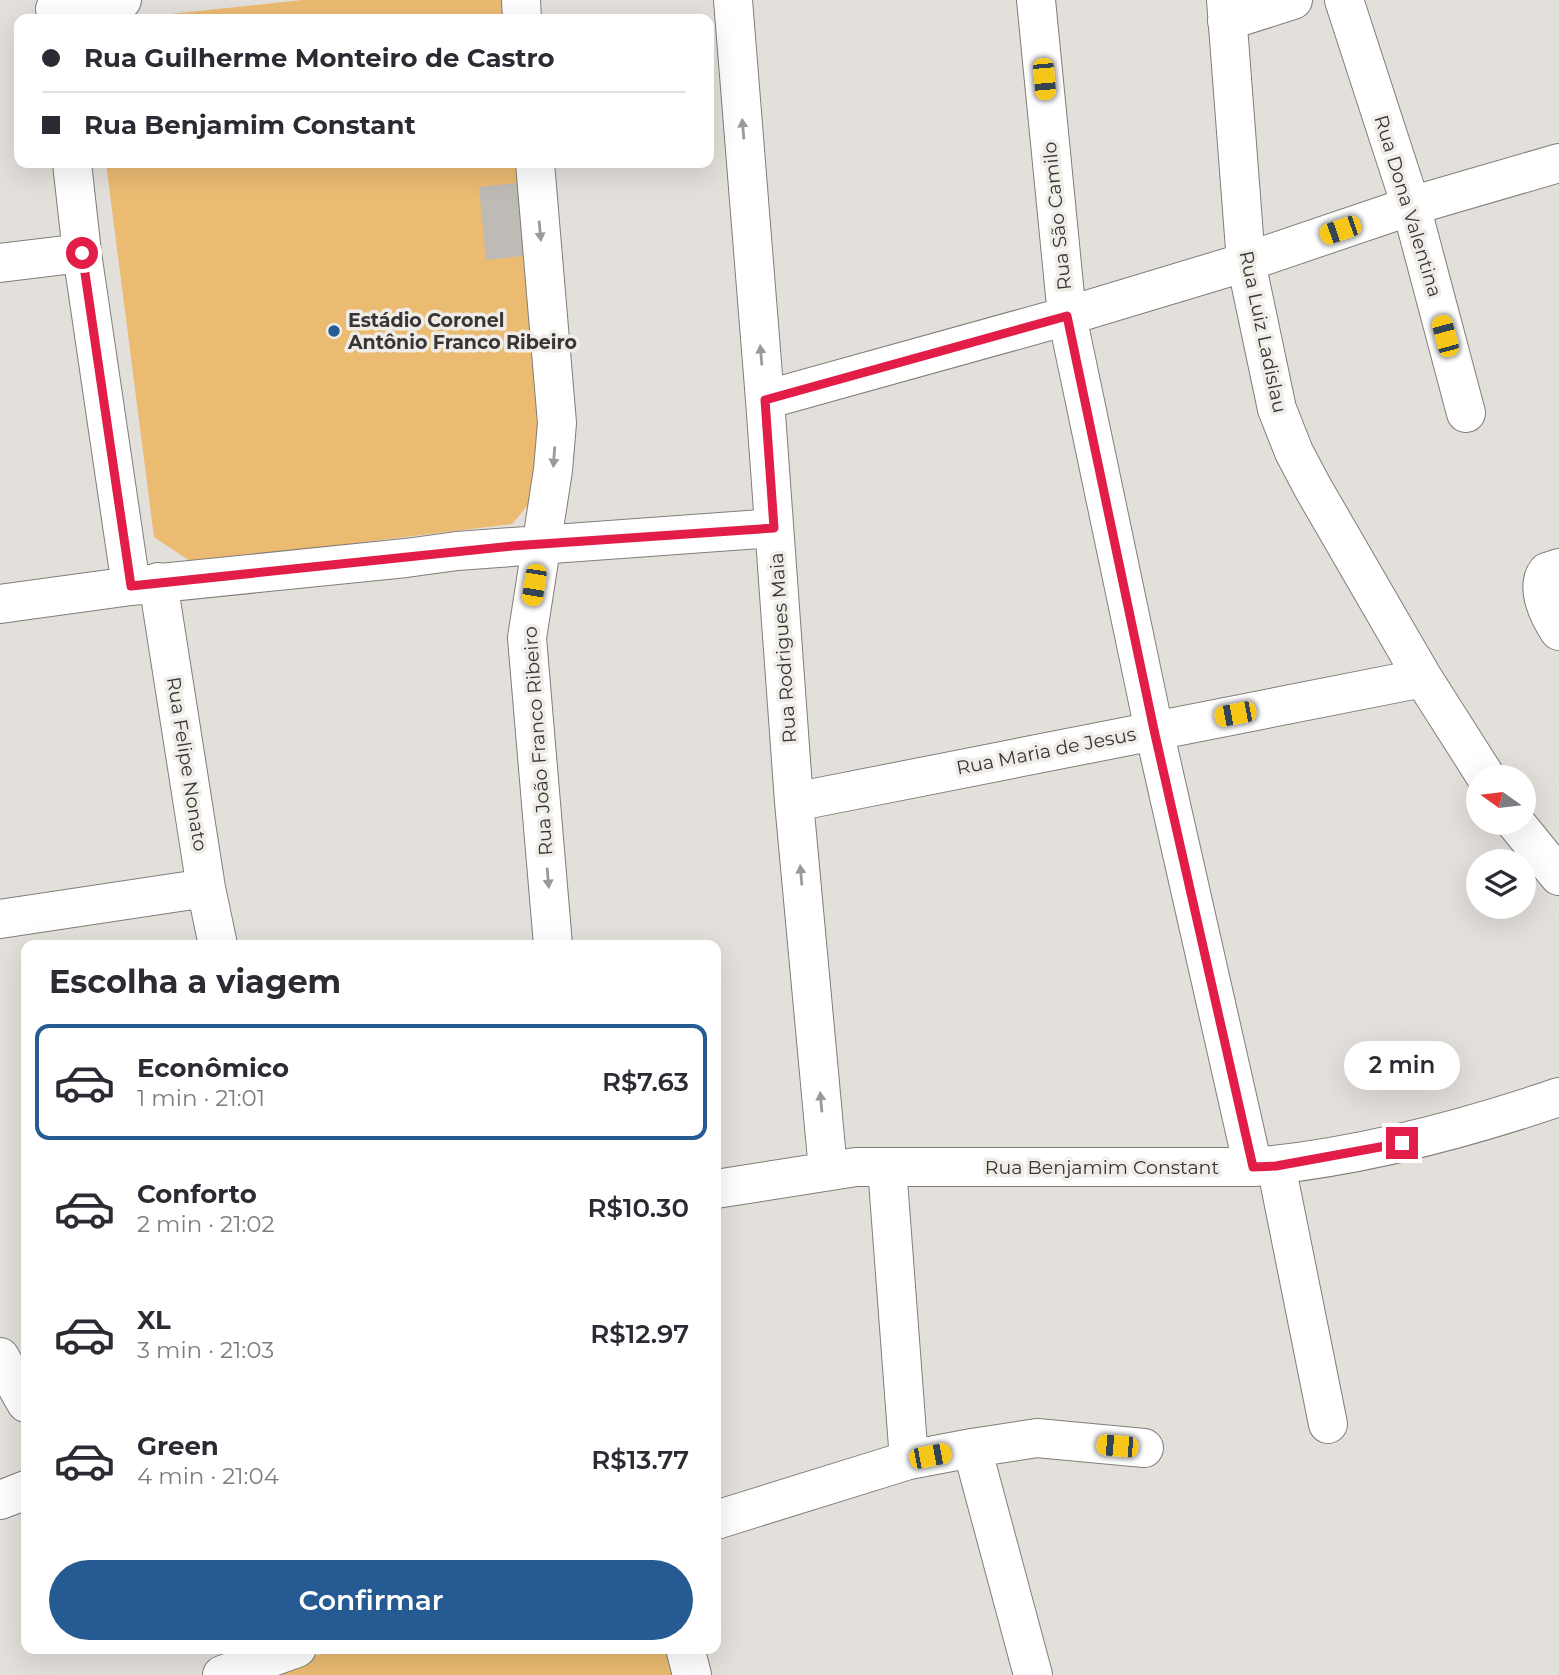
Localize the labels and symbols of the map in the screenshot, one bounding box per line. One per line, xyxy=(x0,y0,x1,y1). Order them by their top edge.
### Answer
car xyxy=(1032,57,1057,101)
street label: Rua Dona Valentina xyxy=(1369,112,1447,300)
one-way arrow xyxy=(737,117,748,139)
street label: Rua São Camilo xyxy=(1038,140,1076,291)
car xyxy=(1317,213,1364,247)
one-way arrow xyxy=(535,220,546,242)
route start xyxy=(66,237,98,269)
street label: Rua Luiz Ladislau xyxy=(1235,249,1291,415)
place label: Estádio Coronel Antônio Franco Ribeiro xyxy=(347,309,577,354)
car xyxy=(1430,313,1461,359)
marker: Estádio Coronel Antônio Franco Ribeiro xyxy=(326,323,342,339)
one-way arrow xyxy=(755,344,766,366)
one-way arrow xyxy=(548,447,559,469)
street label: Rua Rodrigues Maia xyxy=(765,552,801,744)
car xyxy=(521,563,548,607)
street label: Rua João Franco Ribeiro xyxy=(519,625,557,856)
street label: Rua Felipe Nonato xyxy=(162,675,212,853)
car xyxy=(1213,700,1258,728)
street label: Rua Maria de Jesus xyxy=(954,722,1138,780)
north arrow xyxy=(1466,765,1536,835)
one-way arrow xyxy=(795,864,806,886)
one-way arrow xyxy=(542,867,553,889)
callout: 2 min xyxy=(1344,1042,1460,1090)
one-way arrow xyxy=(816,1091,827,1113)
route end xyxy=(1386,1127,1418,1159)
street label: Rua Benjamim Constant xyxy=(985,1156,1219,1179)
car xyxy=(1096,1434,1139,1458)
car xyxy=(908,1442,953,1470)

